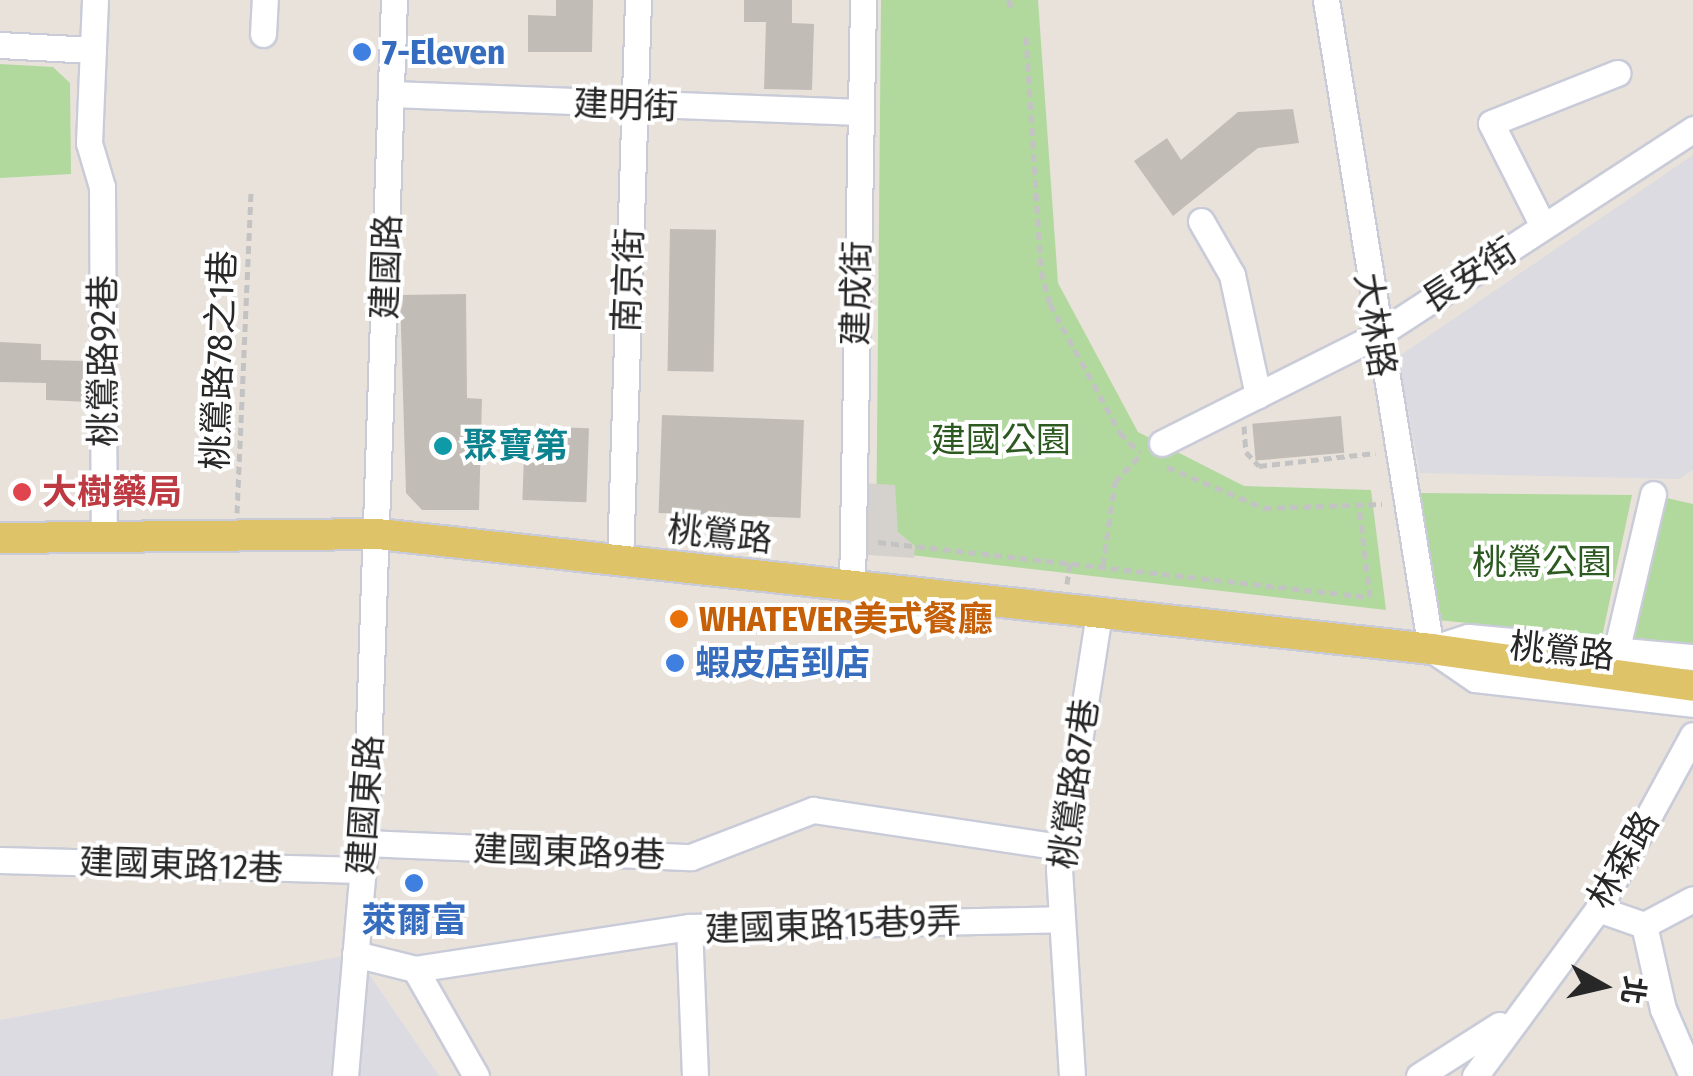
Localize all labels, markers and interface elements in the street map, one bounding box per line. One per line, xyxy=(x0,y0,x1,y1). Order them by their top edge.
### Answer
place label: 7-Eleven xyxy=(382,31,505,73)
marker: 7-Eleven xyxy=(351,41,373,63)
street label: 建明街 xyxy=(573,82,679,128)
street label: 建國路 xyxy=(363,214,409,320)
street label: 南京街 xyxy=(605,227,651,333)
street label: 長安街 xyxy=(1414,229,1524,321)
street label: 建成街 xyxy=(834,240,878,346)
street label: 桃鶯路78之1巷 xyxy=(194,250,244,470)
street label: 大林路 xyxy=(1346,270,1404,380)
street label: 桃鶯路92巷 xyxy=(82,275,124,447)
park label: 建國公園 xyxy=(931,419,1071,461)
place label: 聚寶第 xyxy=(463,425,568,467)
marker: 聚寶第 xyxy=(432,435,454,457)
place label: 大樹藥局 xyxy=(42,471,182,513)
marker: 大樹藥局 xyxy=(11,481,33,503)
street label: 桃鶯路 xyxy=(666,508,774,560)
park label: 桃鶯公園 xyxy=(1472,541,1612,583)
place label: WHATEVER美式餐廳 xyxy=(699,598,993,640)
marker: WHATEVER美式餐廳 xyxy=(668,608,690,630)
street label: 桃鶯路 xyxy=(1508,625,1616,677)
place label: 蝦皮店到店 xyxy=(695,642,870,684)
marker: 蝦皮店到店 xyxy=(664,652,686,674)
street label: 桃鶯路87巷 xyxy=(1041,696,1107,872)
street label: 建國東路 xyxy=(339,734,391,876)
street label: 林森路 xyxy=(1579,804,1667,916)
street label: 建國東路9巷 xyxy=(472,828,666,876)
street label: 建國東路12巷 xyxy=(78,840,284,890)
marker: 萊爾富 xyxy=(403,872,425,894)
place label: 萊爾富 xyxy=(362,899,466,941)
street label: 建國東路15巷9弄 xyxy=(704,900,962,950)
north arrow xyxy=(1553,936,1653,1036)
text: 北 xyxy=(1615,974,1651,1006)

